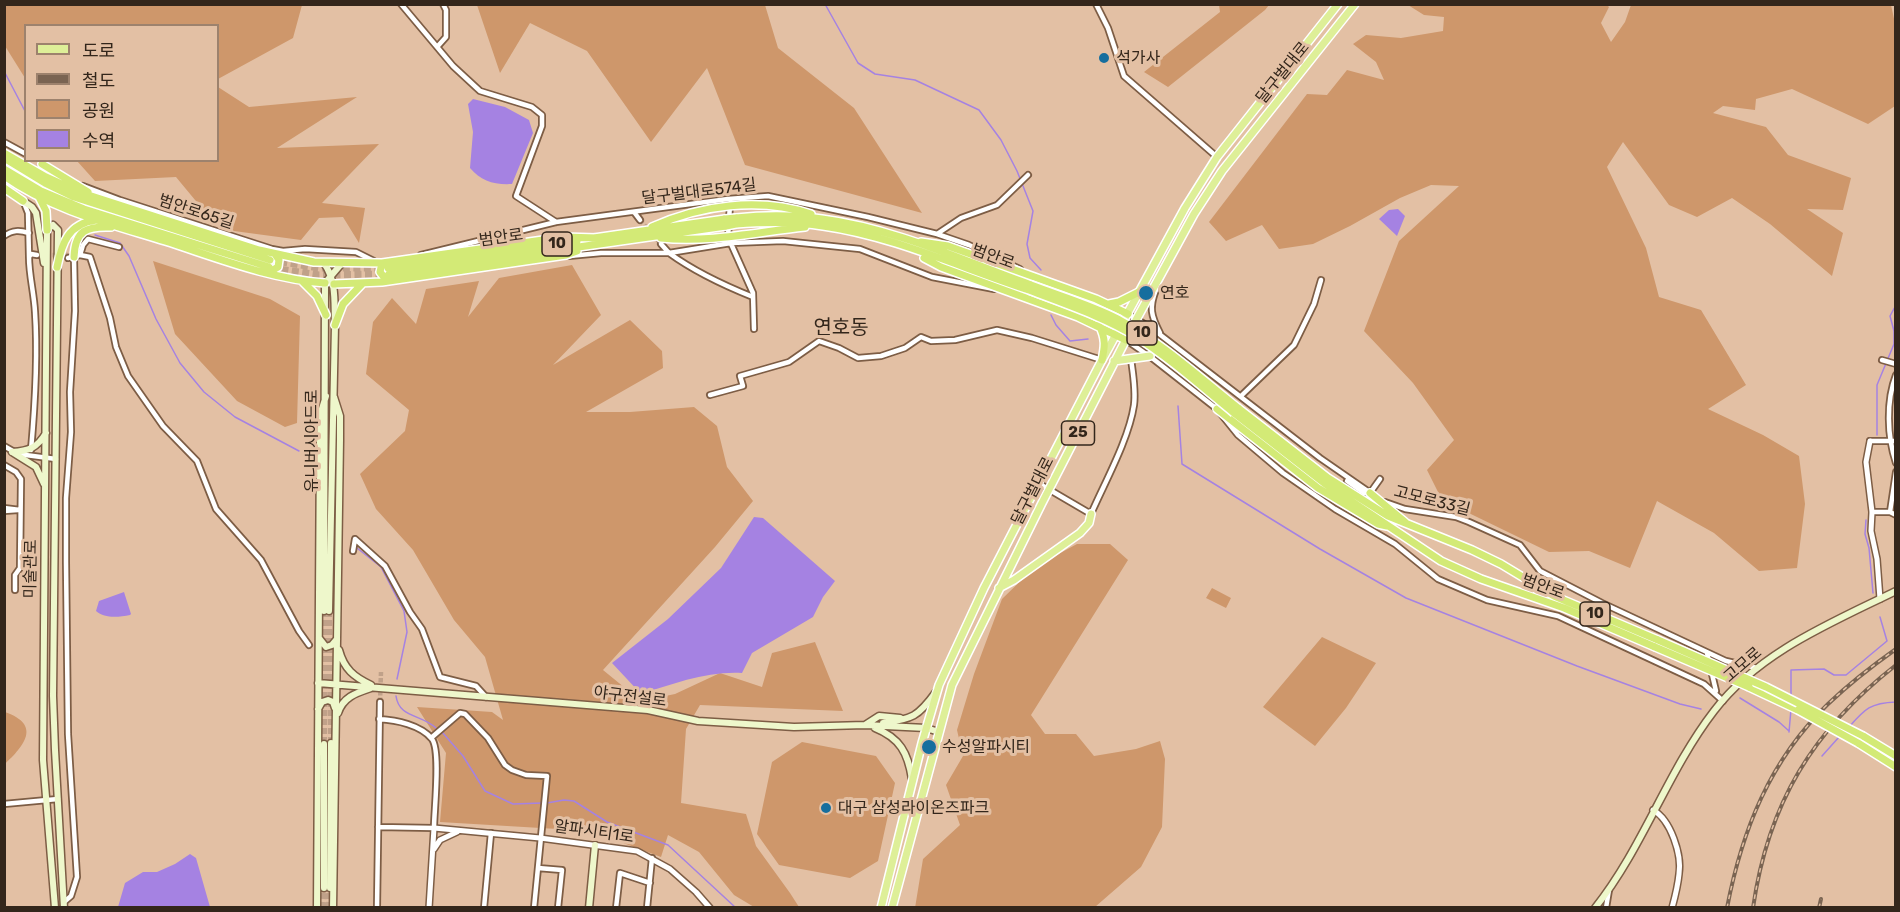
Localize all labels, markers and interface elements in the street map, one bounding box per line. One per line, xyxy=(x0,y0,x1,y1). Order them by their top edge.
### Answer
legend xyxy=(24,24,219,162)
street label: 달구벌대로 xyxy=(1252,38,1314,108)
text: 도로 xyxy=(82,40,115,62)
place label: 석가사 xyxy=(1116,48,1160,68)
marker: 석가사 xyxy=(1097,51,1111,65)
text: 철도 xyxy=(82,70,115,92)
text: 공원 xyxy=(82,100,115,122)
text: 수역 xyxy=(82,130,115,152)
street label: 달구벌대로574길 xyxy=(641,175,757,209)
street label: 범안로65길 xyxy=(156,191,236,233)
street label: 범안로 xyxy=(478,225,524,251)
road number: 10 xyxy=(542,232,572,256)
street label: 범안로 xyxy=(969,240,1017,274)
place label: 연호 xyxy=(1160,283,1189,303)
marker: 연호 xyxy=(1137,284,1155,302)
district label: 연호동 xyxy=(813,316,869,340)
road number: 10 xyxy=(1127,321,1157,345)
street label: 유니버시아드로 xyxy=(302,389,322,493)
road number: 25 xyxy=(1062,421,1094,445)
street label: 달구벌대로 xyxy=(1008,454,1058,528)
street label: 고모로33길 xyxy=(1392,482,1472,520)
street label: 미술관로 xyxy=(21,539,41,599)
street label: 범안로 xyxy=(1519,570,1567,604)
road number: 10 xyxy=(1580,602,1610,626)
street label: 고모로 xyxy=(1720,643,1766,687)
street label: 야구전설로 xyxy=(592,683,668,711)
place label: 수성알파시티 xyxy=(942,737,1030,757)
marker: 수성알파시티 xyxy=(920,738,938,756)
place label: 대구 삼성라이온즈파크 xyxy=(838,798,989,818)
marker: 대구 삼성라이온즈파크 xyxy=(819,801,833,815)
street label: 알파시티1로 xyxy=(553,817,635,847)

